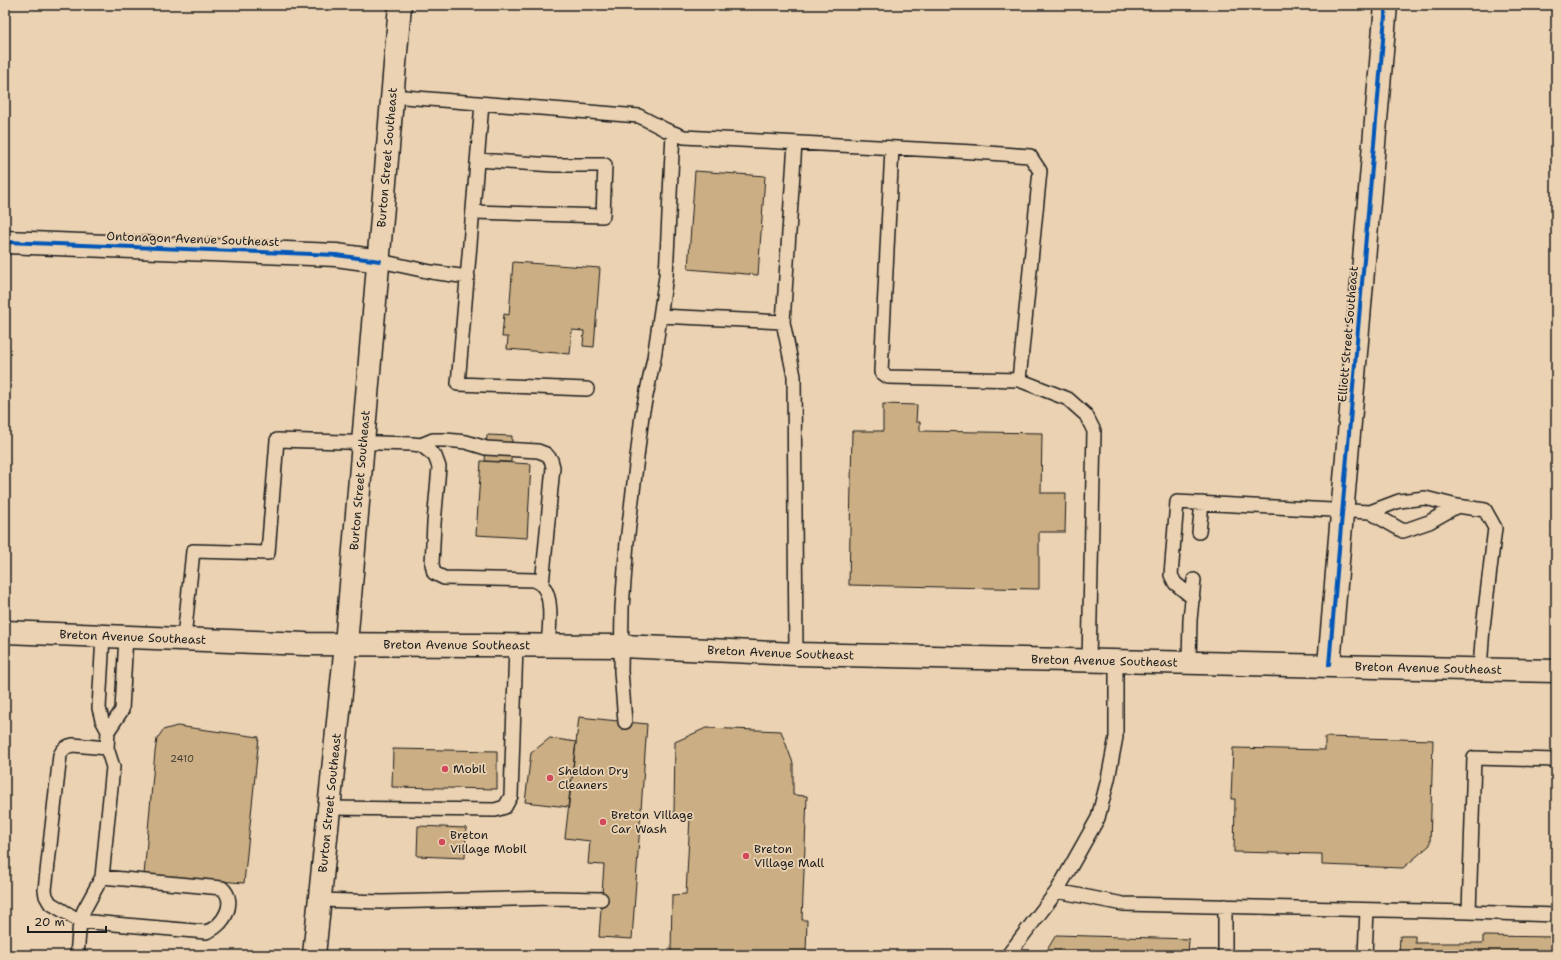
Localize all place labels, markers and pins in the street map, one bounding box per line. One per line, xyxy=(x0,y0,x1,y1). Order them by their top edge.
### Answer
place label: Mobil xyxy=(453,761,486,777)
place label: Sheldon Dry Cleaners xyxy=(558,763,628,793)
marker: Mobil xyxy=(440,764,450,774)
marker: Sheldon Dry Cleaners xyxy=(545,773,555,783)
place label: Breton Village Car Wash xyxy=(611,807,693,837)
marker: Breton Village Car Wash xyxy=(598,817,608,827)
place label: Breton Village Mobil xyxy=(450,827,527,857)
marker: Breton Village Mobil xyxy=(437,837,447,847)
place label: Breton Village Mall xyxy=(754,841,825,871)
marker: Breton Village Mall xyxy=(741,851,751,861)

